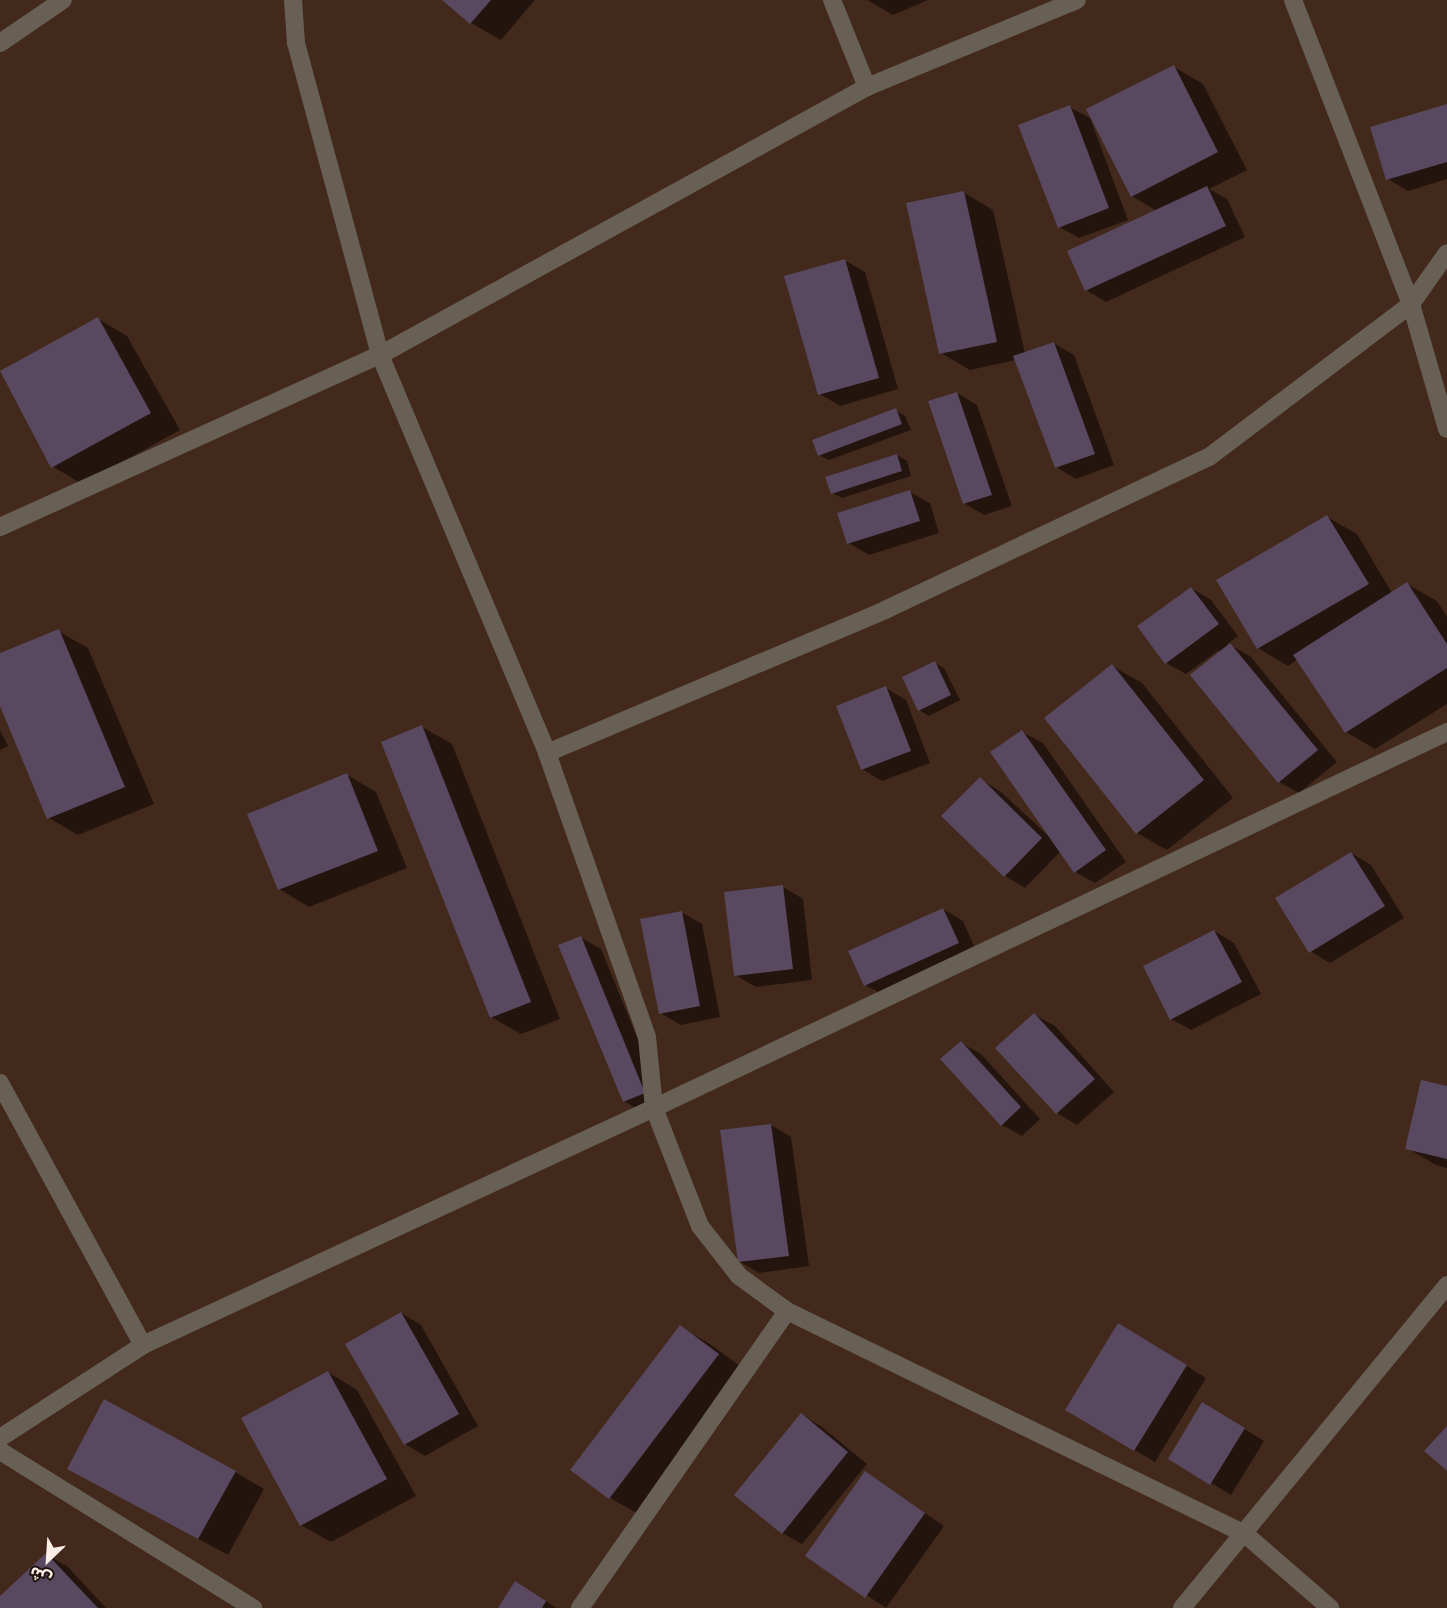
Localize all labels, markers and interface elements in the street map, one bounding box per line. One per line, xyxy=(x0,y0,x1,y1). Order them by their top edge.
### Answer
north arrow xyxy=(18,1530,78,1590)
text: ش xyxy=(26,1563,55,1590)

